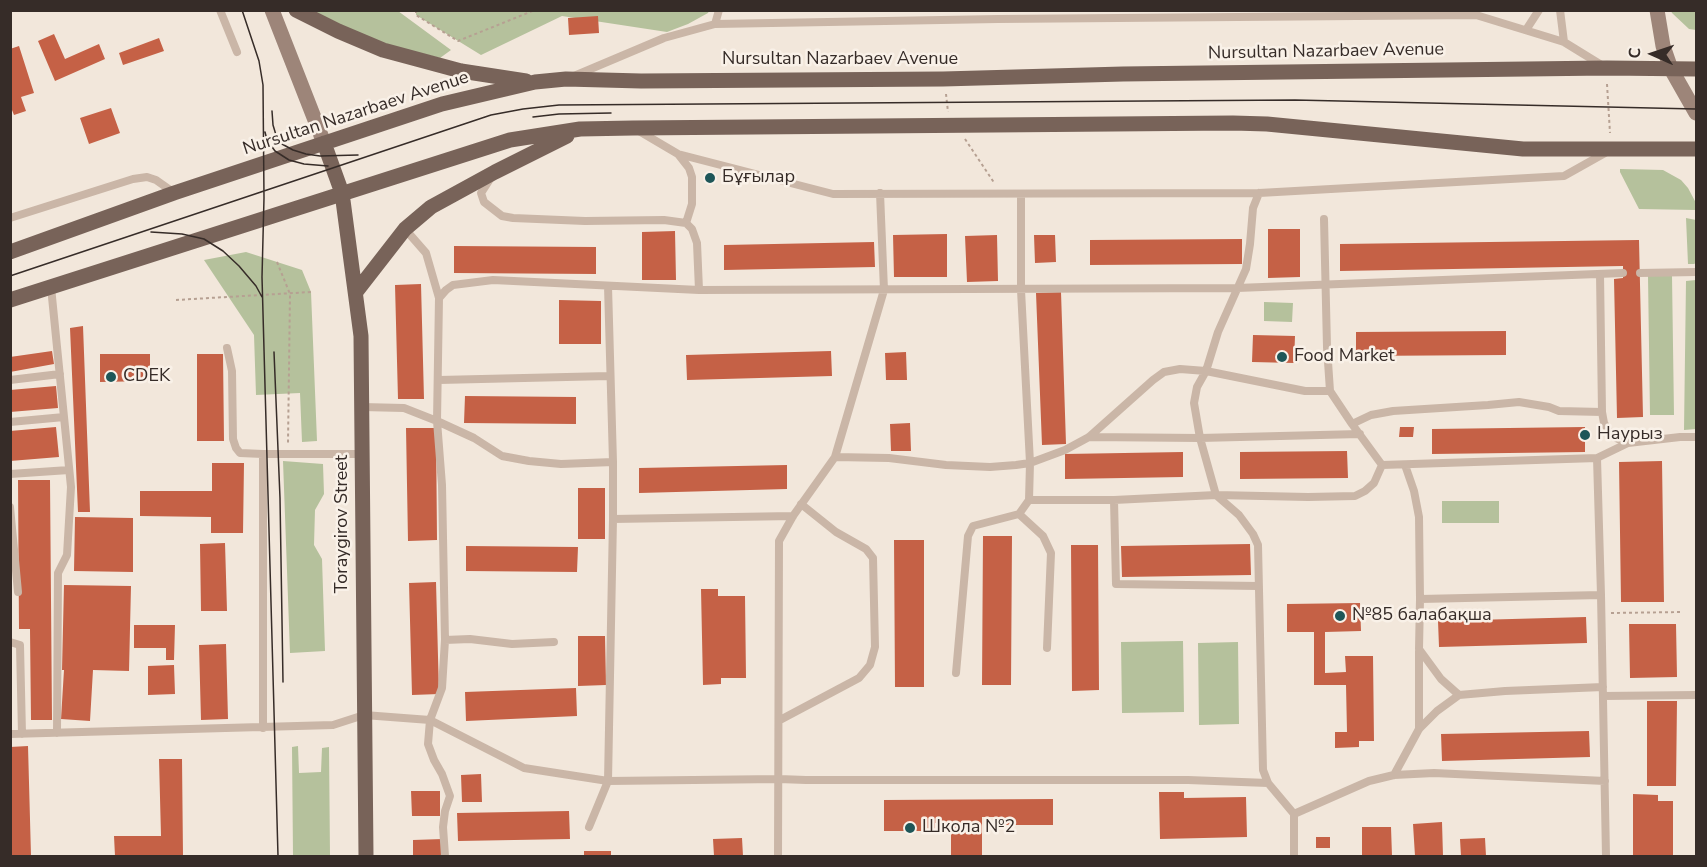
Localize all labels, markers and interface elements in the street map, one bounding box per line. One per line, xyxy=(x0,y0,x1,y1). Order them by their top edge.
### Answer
north arrow xyxy=(1623,24,1683,84)
street label: Nursultan Nazarbaev Avenue xyxy=(1208,39,1444,65)
text: С xyxy=(1624,47,1646,59)
street label: Nursultan Nazarbaev Avenue xyxy=(722,49,958,71)
street label: Nursultan Nazarbaev Avenue xyxy=(240,67,472,161)
place label: Бұғылар xyxy=(722,167,795,189)
marker: Бұғылар xyxy=(703,171,717,185)
place label: Food Market xyxy=(1294,346,1395,368)
marker: Food Market xyxy=(1275,350,1289,364)
place label: CDEK xyxy=(123,366,170,388)
marker: CDEK xyxy=(104,370,118,384)
place label: Наурыз xyxy=(1597,424,1663,446)
marker: Наурыз xyxy=(1578,428,1592,442)
street label: Toraygirov Street xyxy=(332,455,354,593)
place label: №85 балабақша xyxy=(1352,605,1492,627)
marker: №85 балабақша xyxy=(1333,609,1347,623)
place label: Школа №2 xyxy=(922,817,1015,839)
marker: Школа №2 xyxy=(903,821,917,835)

